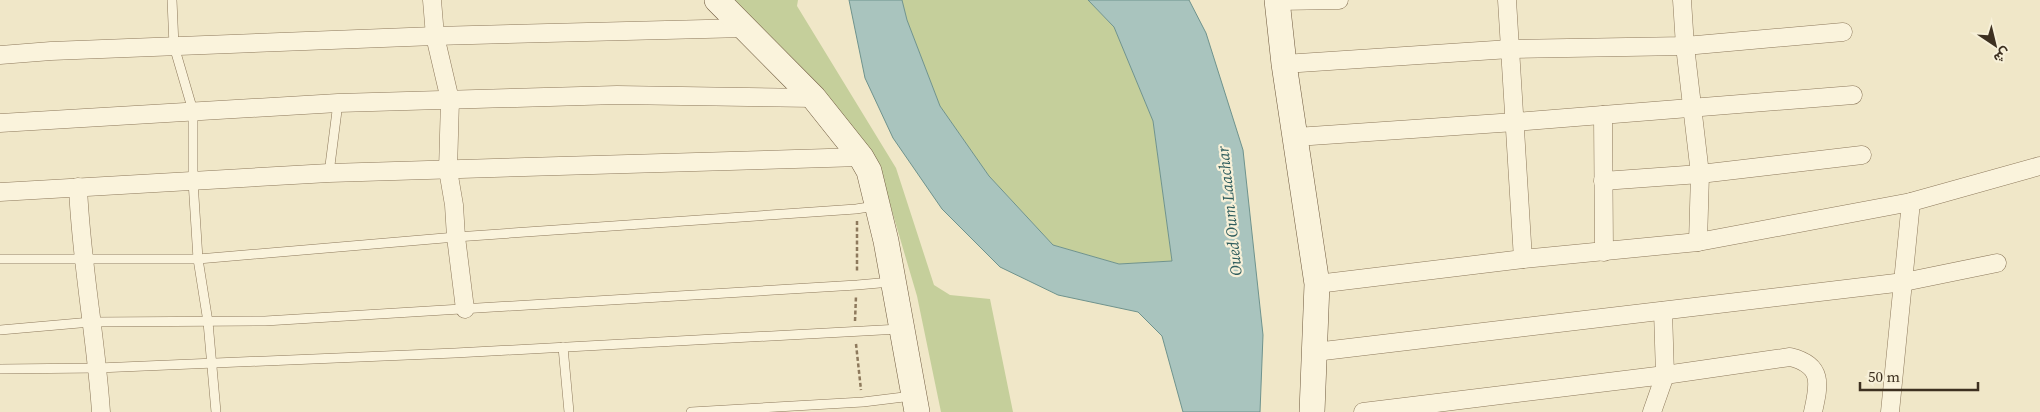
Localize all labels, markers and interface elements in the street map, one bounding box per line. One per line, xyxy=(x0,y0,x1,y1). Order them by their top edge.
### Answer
north arrow xyxy=(1970,20,2020,70)
text: ش xyxy=(1990,43,2015,69)
water label: Oued Oum Laachar xyxy=(1211,144,1247,277)
scale bar xyxy=(1860,360,1978,392)
text: 50 m xyxy=(1868,366,1900,387)

